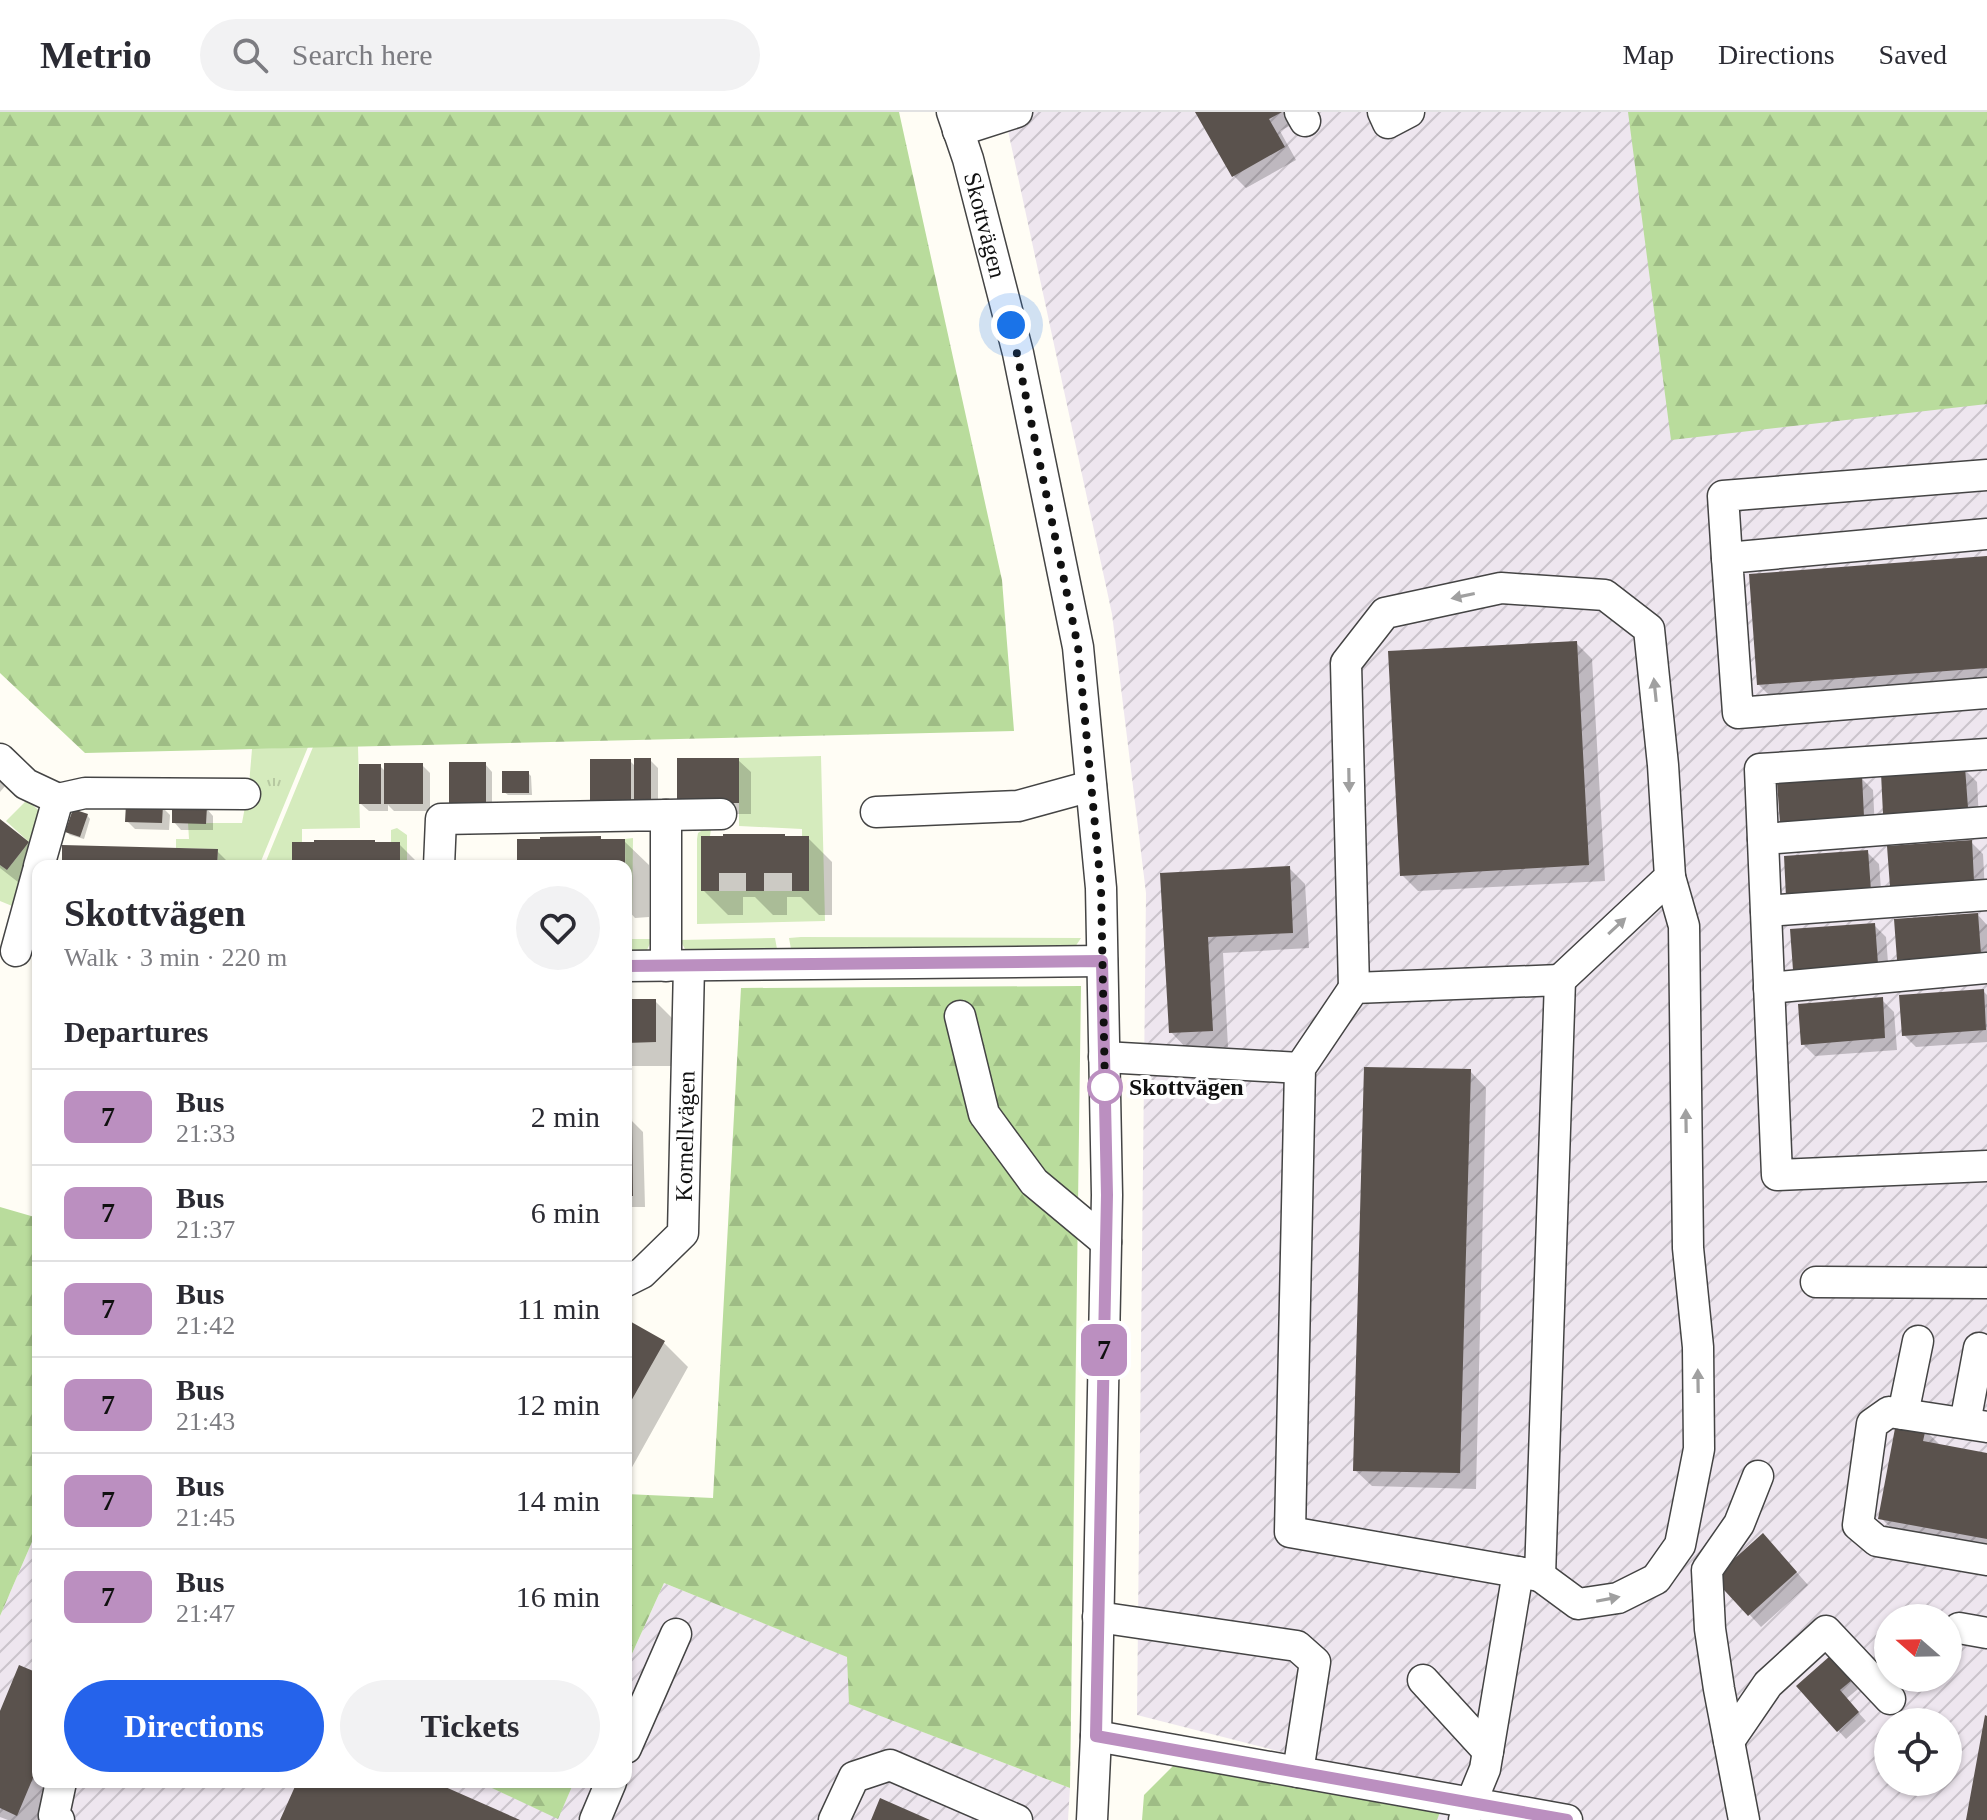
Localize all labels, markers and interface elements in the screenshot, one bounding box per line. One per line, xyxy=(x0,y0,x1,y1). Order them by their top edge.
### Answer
search box xyxy=(200,19,760,91)
icon: search xyxy=(228,33,272,77)
text: Metrio xyxy=(40,34,152,76)
text: Search here xyxy=(292,38,433,71)
text: Map xyxy=(1623,39,1674,70)
text: Directions xyxy=(1718,39,1835,70)
text: Saved xyxy=(1879,39,1947,70)
street label: Skottvägen xyxy=(959,170,1011,281)
your location xyxy=(991,305,1031,345)
one-way arrow xyxy=(1450,591,1475,603)
one-way arrow xyxy=(1649,677,1662,702)
one-way arrow xyxy=(1342,768,1355,793)
button: heart xyxy=(516,886,600,970)
text: Skottvägen xyxy=(64,892,246,934)
one-way arrow xyxy=(1607,918,1626,936)
text: Walk · 3 min · 220 m xyxy=(64,943,287,972)
text: Departures xyxy=(64,1015,208,1048)
marker: Skottvägen xyxy=(1088,1070,1122,1104)
street label: Kornellvägen xyxy=(671,1071,700,1202)
place label: Skottvägen xyxy=(1129,1074,1244,1100)
text: Bus xyxy=(176,1085,224,1118)
text: 2 min xyxy=(531,1100,600,1133)
text: 7 xyxy=(101,1101,115,1132)
one-way arrow xyxy=(1680,1108,1692,1133)
text: 21:33 xyxy=(176,1119,235,1148)
text: Bus xyxy=(176,1181,224,1214)
text: 6 min xyxy=(531,1196,600,1229)
text: 7 xyxy=(101,1197,115,1228)
text: 21:37 xyxy=(176,1215,235,1244)
text: Bus xyxy=(176,1277,224,1310)
text: 11 min xyxy=(517,1292,600,1325)
text: 7 xyxy=(101,1293,115,1324)
text: 21:42 xyxy=(176,1311,235,1340)
line badge: 7 xyxy=(1078,1324,1130,1376)
text: 7 xyxy=(1097,1334,1111,1365)
one-way arrow xyxy=(1692,1368,1705,1393)
text: Bus xyxy=(176,1373,224,1406)
text: 12 min xyxy=(516,1388,600,1421)
text: 7 xyxy=(101,1389,115,1420)
text: 21:43 xyxy=(176,1407,235,1436)
text: Bus xyxy=(176,1469,224,1502)
text: 14 min xyxy=(516,1484,600,1517)
text: 7 xyxy=(101,1485,115,1516)
text: 21:45 xyxy=(176,1503,235,1532)
text: Bus xyxy=(176,1565,224,1598)
text: 16 min xyxy=(516,1580,600,1613)
text: 7 xyxy=(101,1581,115,1612)
one-way arrow xyxy=(1596,1592,1621,1605)
text: 21:47 xyxy=(176,1599,235,1628)
north arrow xyxy=(1874,1604,1962,1692)
map controls xyxy=(1874,1604,1962,1796)
button: Directions xyxy=(64,1680,324,1772)
button: Tickets xyxy=(340,1680,600,1772)
button: locate xyxy=(1874,1708,1962,1796)

